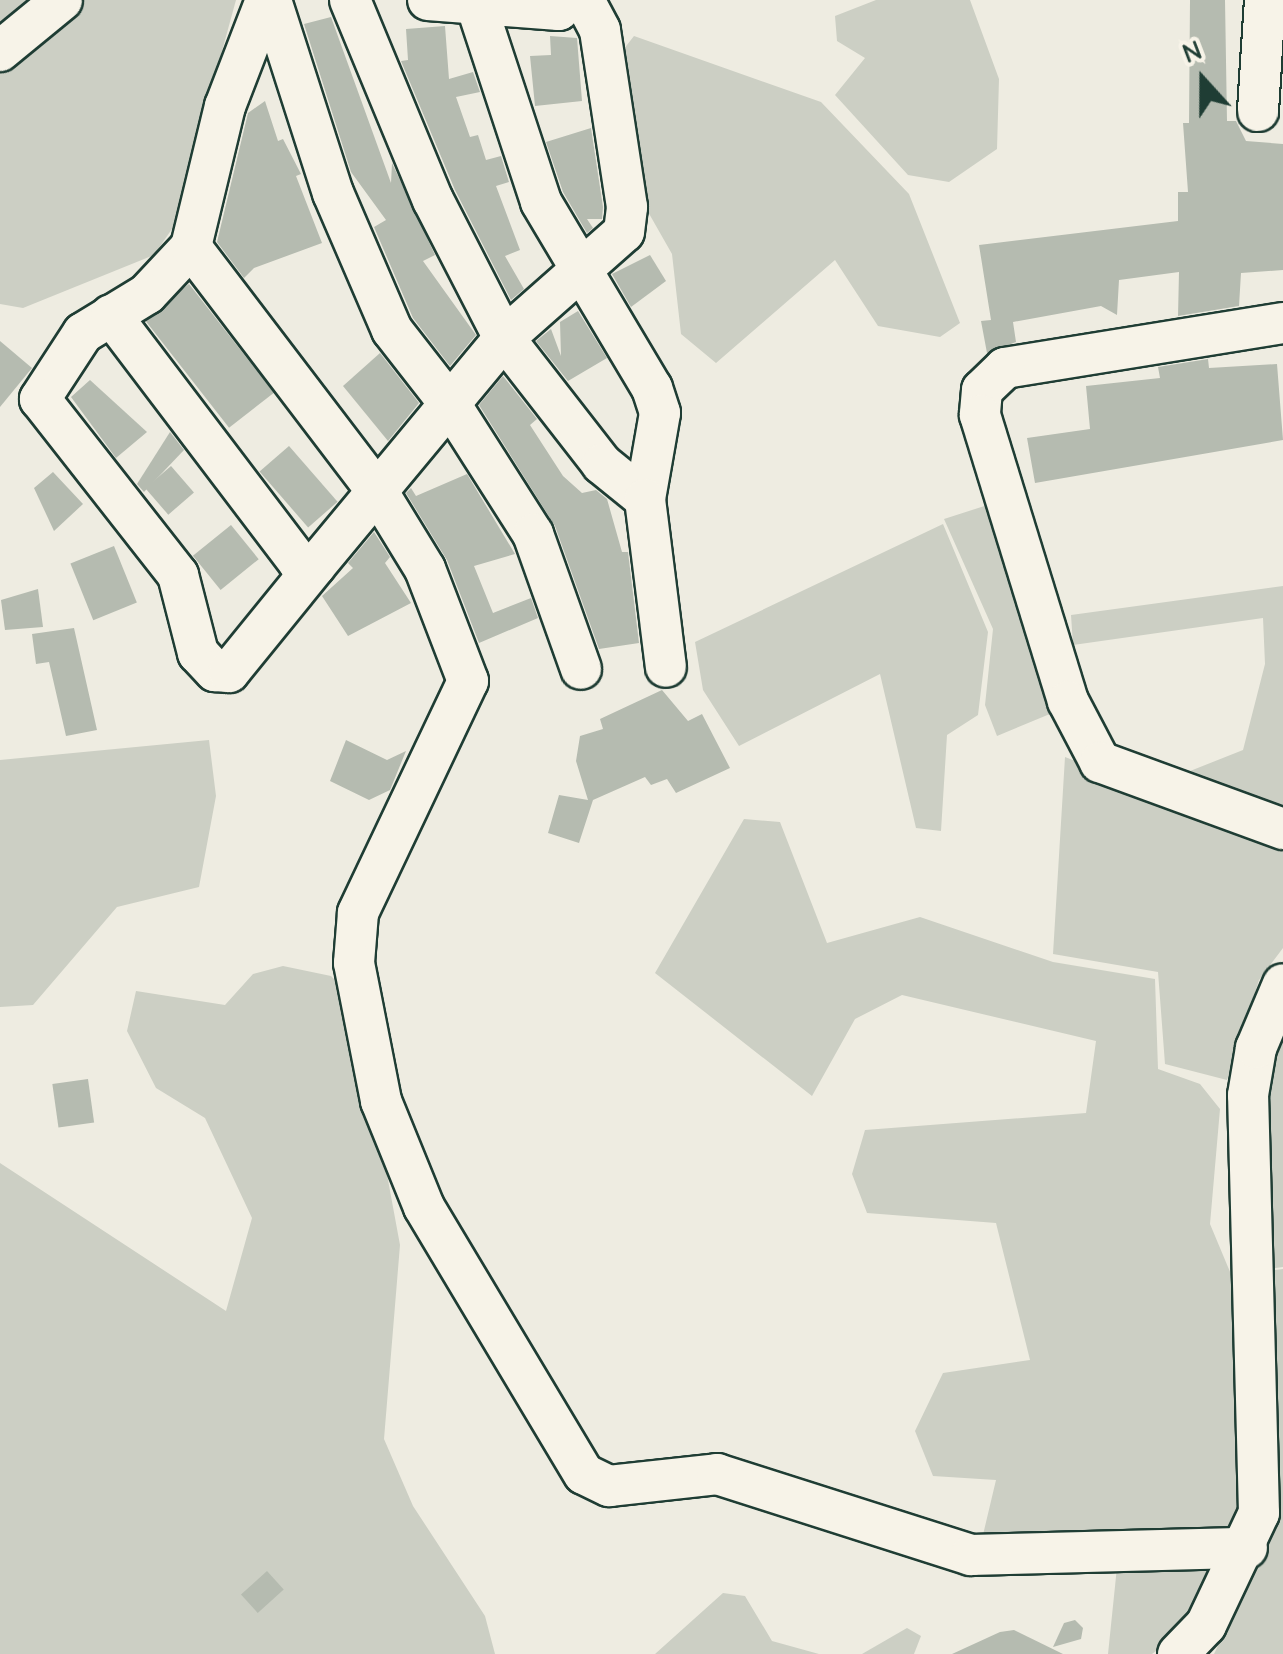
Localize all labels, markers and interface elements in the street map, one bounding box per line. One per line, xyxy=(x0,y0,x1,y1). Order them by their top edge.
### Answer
north arrow xyxy=(1153,30,1253,130)
text: N xyxy=(1178,34,1207,70)

